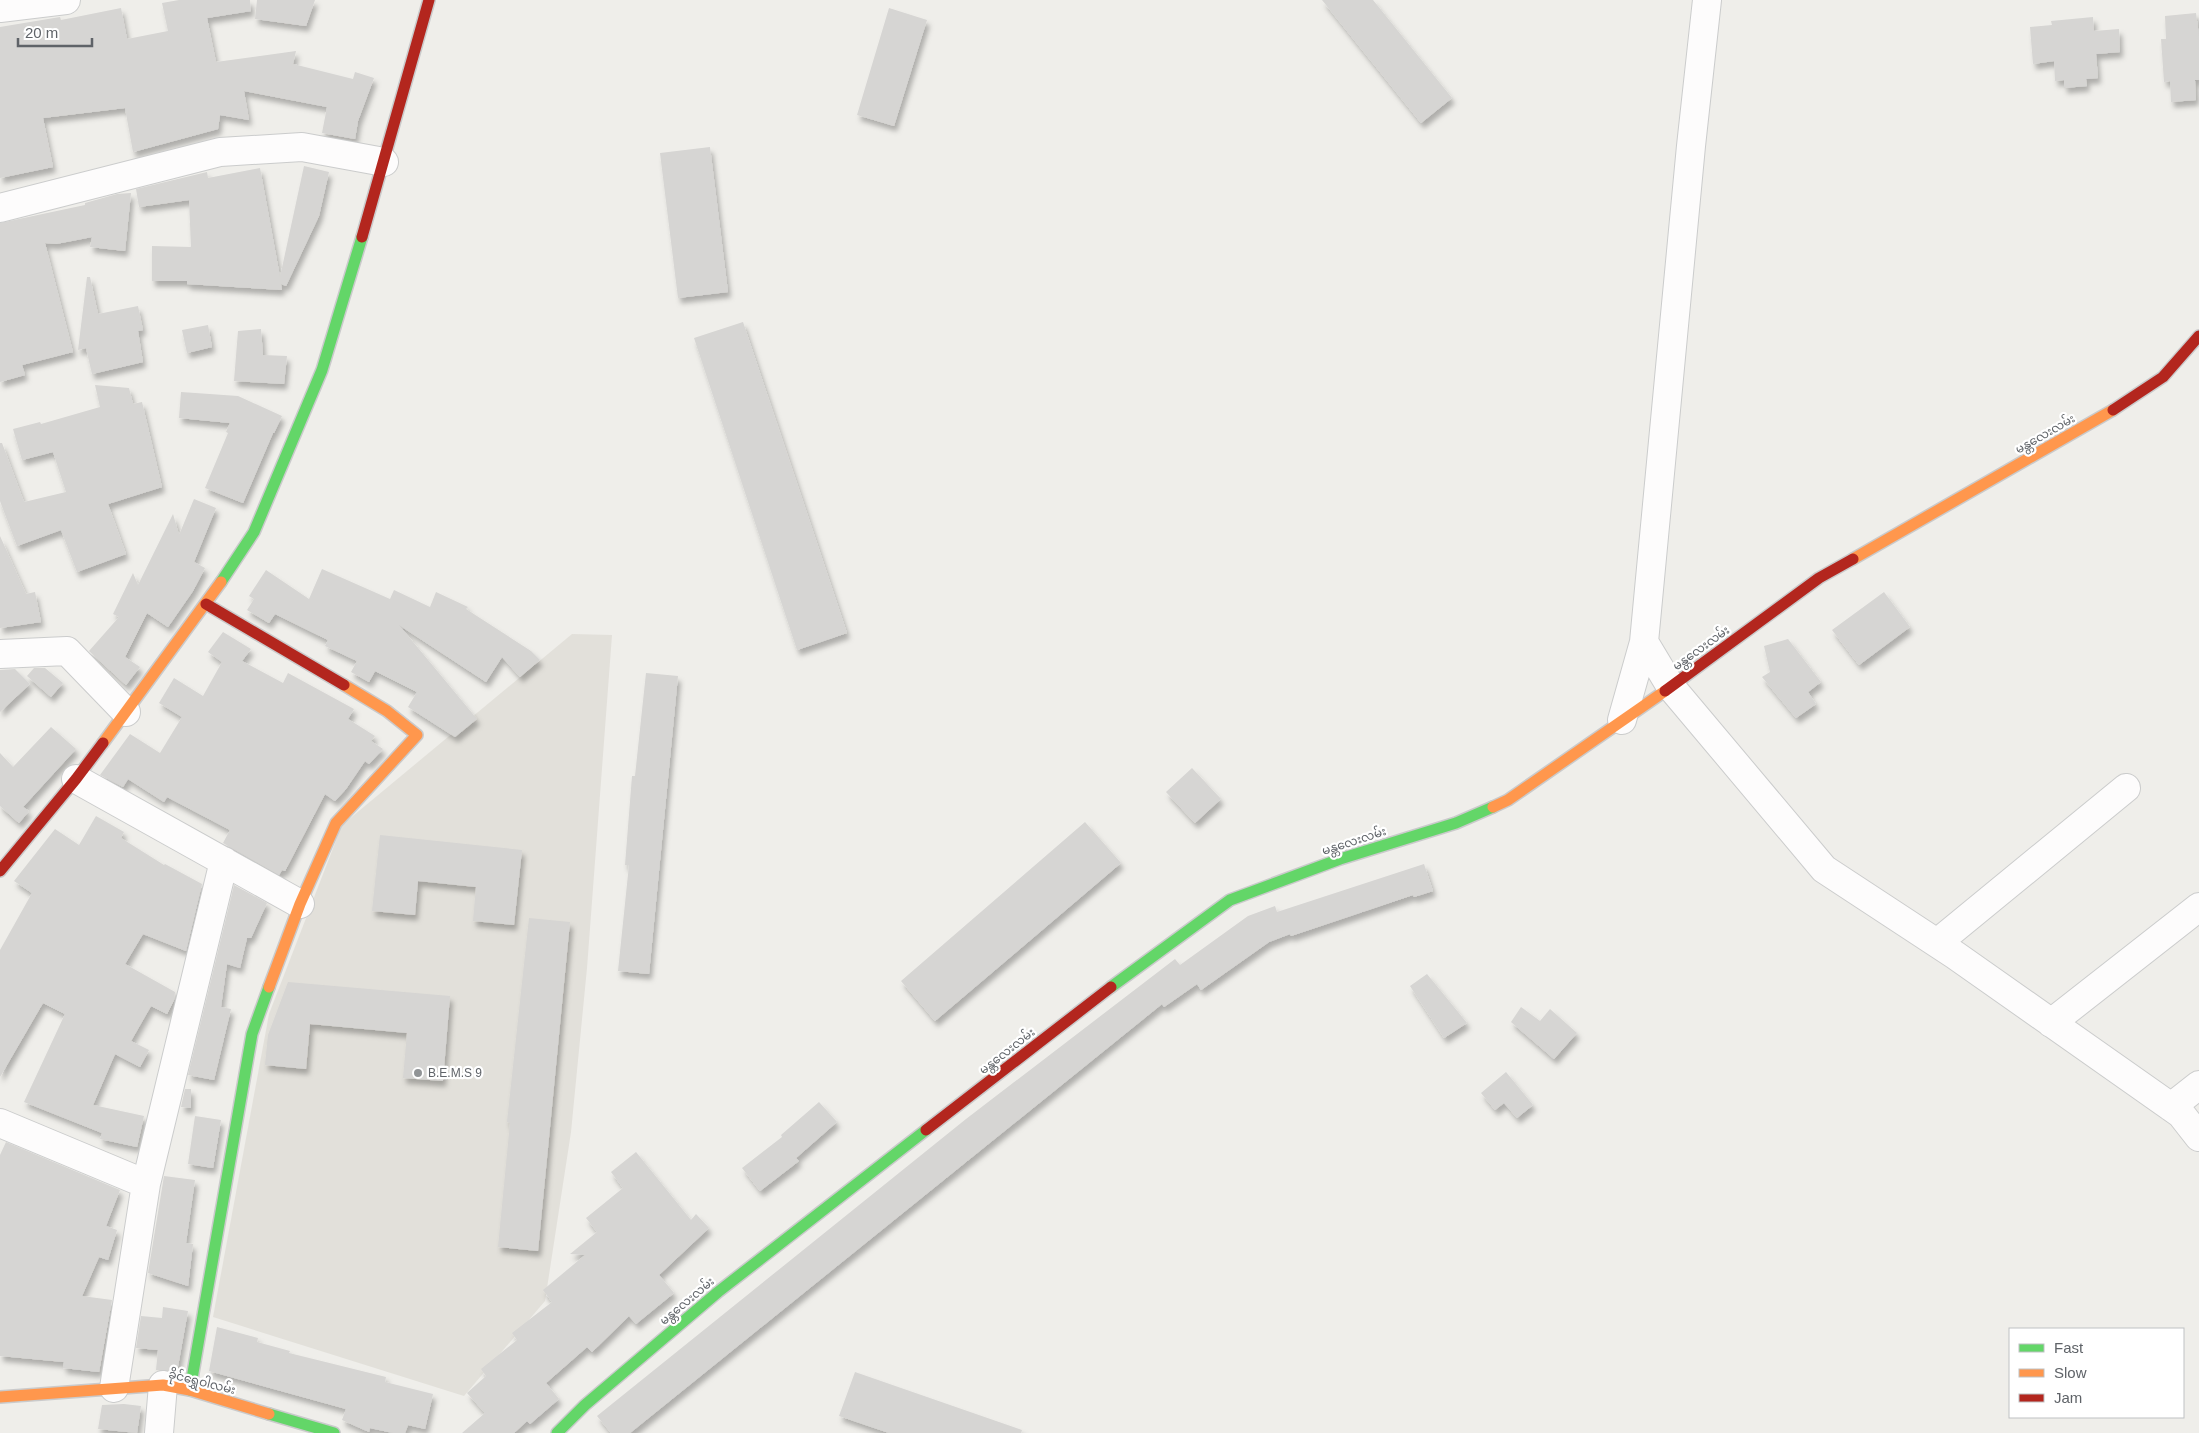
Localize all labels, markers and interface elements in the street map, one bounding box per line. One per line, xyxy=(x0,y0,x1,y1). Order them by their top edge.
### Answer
scale bar xyxy=(18,15,91,47)
text: 20 m xyxy=(25,24,58,41)
street label: မန္တလေးလမ်း xyxy=(2012,410,2079,459)
street label: မန္တလေးလမ်း xyxy=(1669,621,1734,676)
street label: မန္တလေးလမ်း xyxy=(1320,822,1389,861)
street label: မန္တလေးလမ်း xyxy=(975,1023,1039,1079)
place label: B.E.M.S 9 xyxy=(428,1066,482,1080)
marker: B.E.M.S 9 xyxy=(412,1067,424,1079)
street label: မန္တလေးလမ်း xyxy=(656,1273,719,1330)
legend xyxy=(2009,1328,2184,1418)
text: Fast xyxy=(2054,1339,2084,1356)
text: Slow xyxy=(2054,1364,2087,1381)
street label: ခိုင်ရွှေဝါလမ်း xyxy=(166,1365,237,1400)
text: Jam xyxy=(2054,1389,2082,1406)

